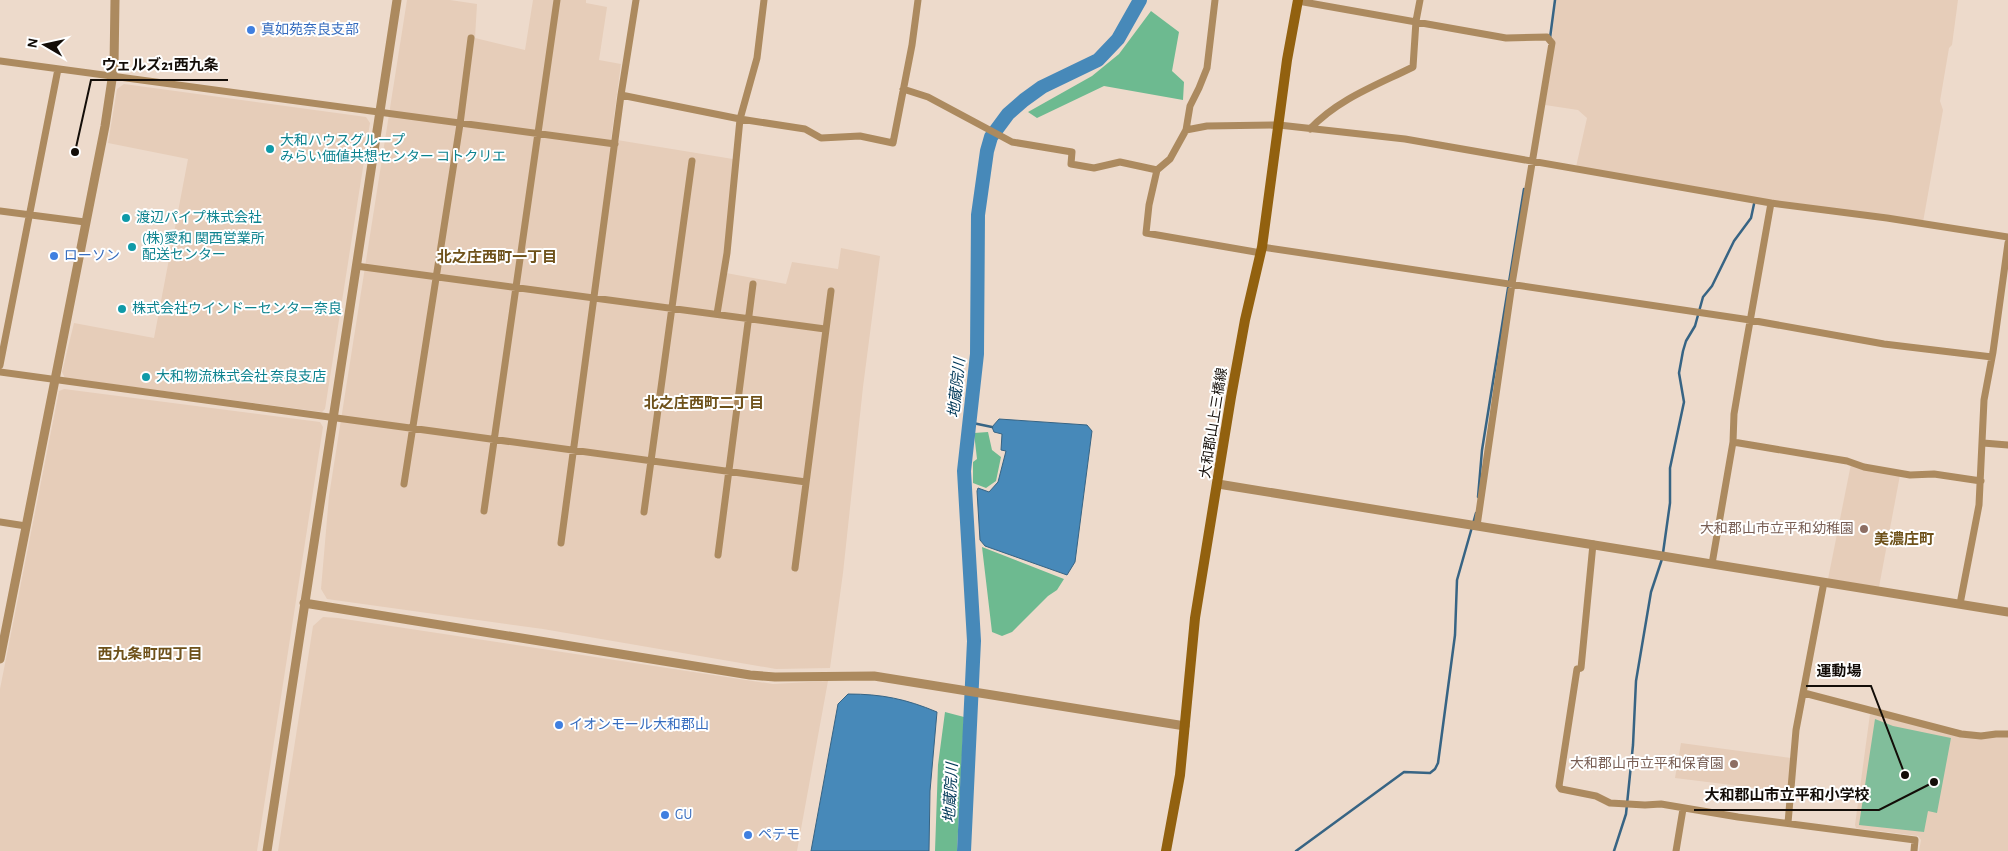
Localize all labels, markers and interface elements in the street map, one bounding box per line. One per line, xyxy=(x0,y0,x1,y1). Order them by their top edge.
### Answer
north arrow xyxy=(20,20,70,70)
place label: 真如苑奈良支部 xyxy=(261,22,359,37)
marker: 真如苑奈良支部 xyxy=(245,24,257,36)
text: N xyxy=(25,37,41,49)
callout: ウェルズ21西九条 xyxy=(91,50,228,80)
text: ウェルズ21西九条 xyxy=(101,56,219,73)
place label: 大和ハウスグループ みらい価値共想センター コトクリエ xyxy=(280,133,506,164)
marker: 大和ハウスグループ みらい価値共想センター コトクリエ xyxy=(264,143,276,155)
place label: 渡辺パイプ株式会社 xyxy=(136,210,262,225)
marker: 渡辺パイプ株式会社 xyxy=(120,212,132,224)
place label: (株)愛和 関西営業所 配送センター xyxy=(142,231,265,262)
marker: (株)愛和 関西営業所 配送センター xyxy=(126,241,138,253)
place label: ローソン xyxy=(64,249,120,263)
district label: 北之庄西町一丁目 xyxy=(437,249,557,265)
marker: ローソン xyxy=(48,250,60,262)
place label: 株式会社ウインドーセンター奈良 xyxy=(132,301,342,316)
marker: 株式会社ウインドーセンター奈良 xyxy=(116,303,128,315)
water label: 地蔵院川 xyxy=(945,355,968,419)
street label: 大和郡山上三橋線 xyxy=(1197,366,1230,479)
place label: 大和物流株式会社 奈良支店 xyxy=(156,368,326,384)
marker: 大和物流株式会社 奈良支店 xyxy=(140,371,152,383)
district label: 北之庄西町二丁目 xyxy=(644,395,764,411)
place label: 大和郡山市立平和幼稚園 xyxy=(1700,521,1854,536)
marker: 大和郡山市立平和幼稚園 xyxy=(1858,523,1870,535)
district label: 美濃庄町 xyxy=(1874,531,1934,547)
district label: 西九条町四丁目 xyxy=(97,646,203,662)
callout: 運動場 xyxy=(1806,656,1871,686)
text: 運動場 xyxy=(1816,663,1862,679)
place label: イオンモール大和郡山 xyxy=(569,717,709,732)
marker: イオンモール大和郡山 xyxy=(553,719,565,731)
place label: 大和郡山市立平和保育園 xyxy=(1570,756,1724,771)
marker: 大和郡山市立平和保育園 xyxy=(1728,758,1740,770)
water label: 地蔵院川 xyxy=(941,761,960,823)
callout: 大和郡山市立平和小学校 xyxy=(1694,780,1879,810)
text: 大和郡山市立平和小学校 xyxy=(1704,787,1870,803)
place label: GU xyxy=(675,808,692,822)
marker: GU xyxy=(659,809,671,821)
place label: ペテモ xyxy=(758,828,800,842)
marker: ペテモ xyxy=(742,829,754,841)

